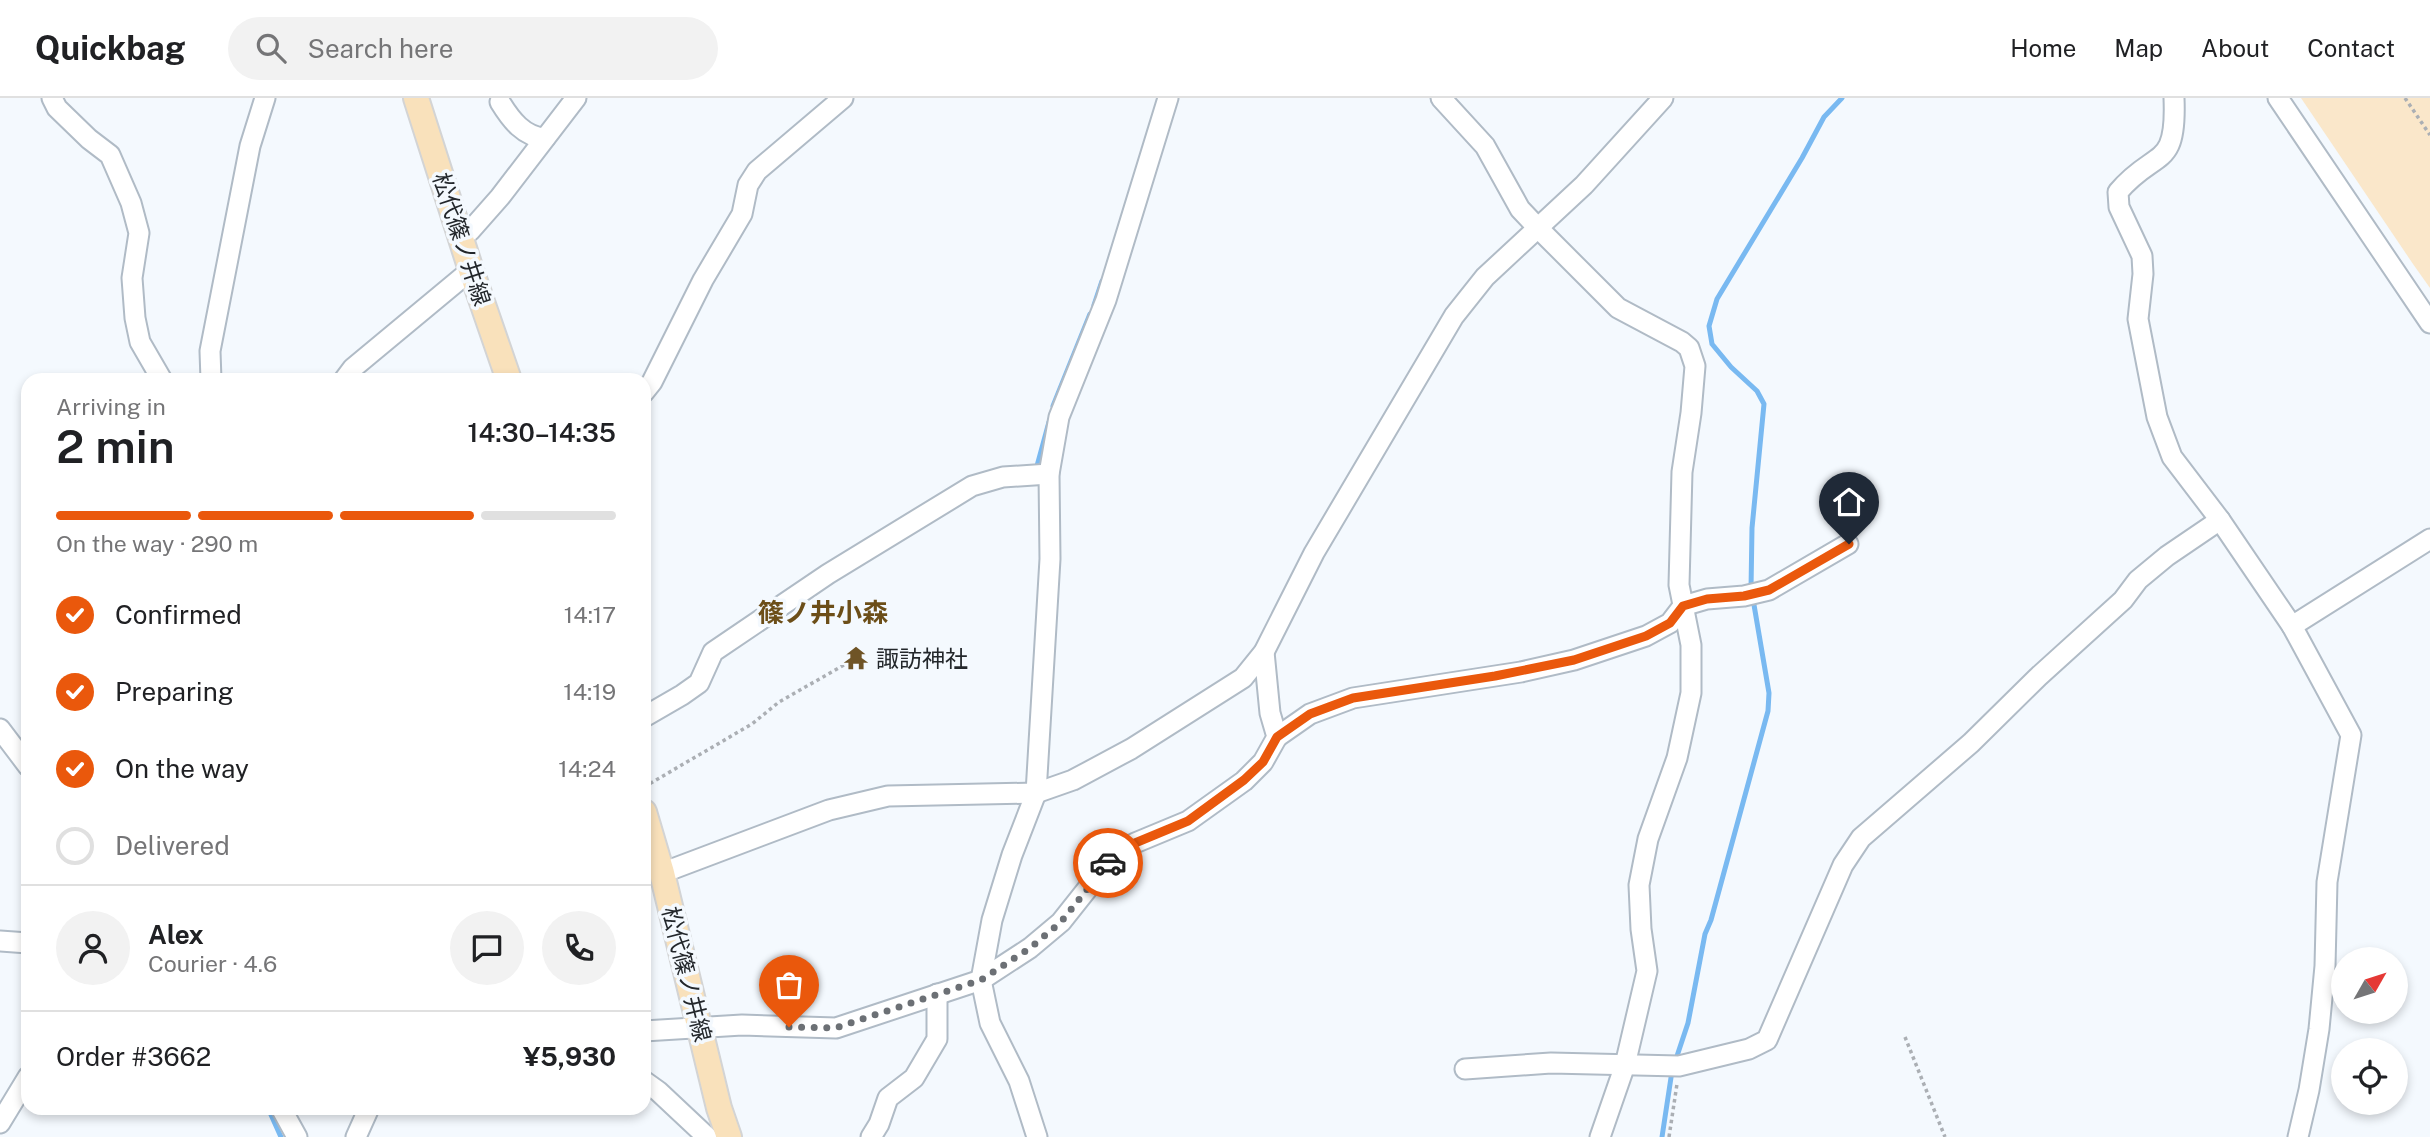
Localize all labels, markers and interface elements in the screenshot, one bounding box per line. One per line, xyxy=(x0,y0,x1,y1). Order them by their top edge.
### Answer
search box xyxy=(228,17,718,80)
text: Quickbag xyxy=(35,29,186,67)
icon: search xyxy=(252,29,290,67)
text: Search here xyxy=(308,33,454,64)
text: Home xyxy=(2010,34,2076,62)
text: Map xyxy=(2114,34,2163,62)
text: About xyxy=(2201,34,2269,62)
text: Contact xyxy=(2307,34,2395,62)
street label: 松代篠ノ井線 xyxy=(428,169,496,309)
text: Arriving in xyxy=(56,393,166,420)
text: 14:30–14:35 xyxy=(468,417,616,448)
text: 2 min xyxy=(56,419,175,473)
pin xyxy=(1819,472,1879,544)
icon: home xyxy=(1830,483,1868,521)
text: On the way · 290 m xyxy=(56,530,258,557)
icon: check xyxy=(56,596,94,634)
district label: 篠ノ井小森 xyxy=(758,597,888,628)
text: Confirmed xyxy=(115,599,242,630)
text: 14:17 xyxy=(564,601,616,628)
temple icon: 諏訪神社 xyxy=(842,644,870,672)
place label: 諏訪神社 xyxy=(876,645,968,672)
icon: check xyxy=(56,673,94,711)
text: Preparing xyxy=(115,676,234,707)
text: 14:19 xyxy=(563,678,616,705)
icon: check xyxy=(56,750,94,788)
text: On the way xyxy=(115,753,249,784)
text: 14:24 xyxy=(558,755,616,782)
courier xyxy=(1073,828,1143,898)
text: Delivered xyxy=(115,830,230,861)
icon: car xyxy=(1089,844,1127,882)
street label: 松代篠ノ井線 xyxy=(657,904,717,1044)
button: person xyxy=(56,911,130,985)
button: chat xyxy=(450,911,524,985)
button: phone xyxy=(542,911,616,985)
text: Alex xyxy=(148,919,204,950)
north arrow xyxy=(2331,947,2408,1024)
map controls xyxy=(2331,947,2408,1115)
text: Courier · 4.6 xyxy=(148,950,277,977)
pin xyxy=(759,955,819,1027)
icon: bag xyxy=(770,966,808,1004)
button: locate xyxy=(2331,1038,2408,1115)
text: Order #3662 xyxy=(56,1041,211,1072)
text: ¥5,930 xyxy=(523,1041,616,1072)

